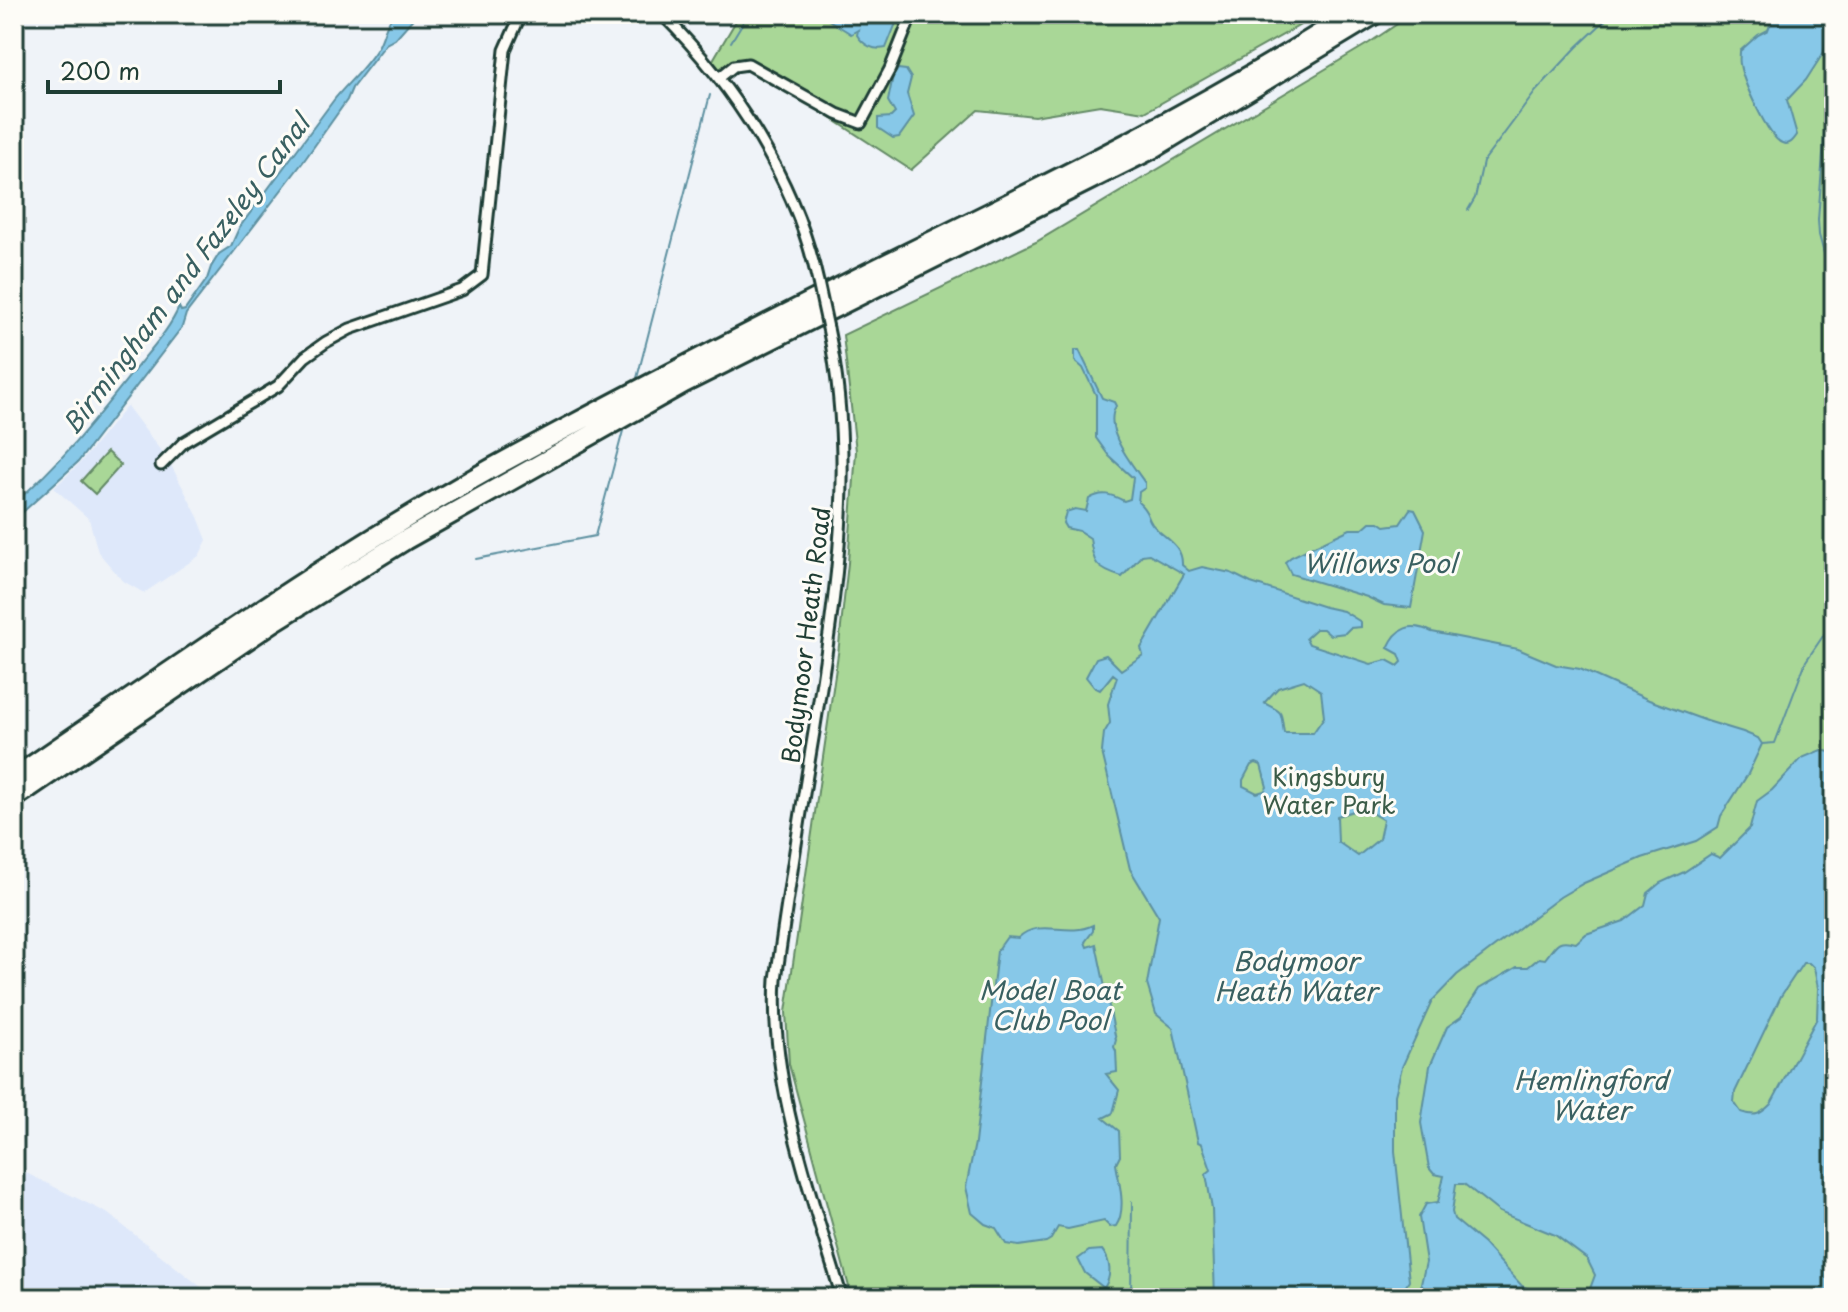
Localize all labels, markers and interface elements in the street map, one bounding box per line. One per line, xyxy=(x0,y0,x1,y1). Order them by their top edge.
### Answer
scale bar xyxy=(48,44,280,94)
text: 200 m xyxy=(60,52,140,88)
water label: Birmingham and Fazeley Canal xyxy=(52,103,321,442)
street label: Bodymoor Heath Road xyxy=(771,505,839,765)
water label: Willows Pool xyxy=(1303,543,1460,582)
park label: Kingsbury Water Park xyxy=(1262,758,1396,822)
water label: Bodymoor Heath Water xyxy=(1215,941,1381,1010)
water label: Model Boat Club Pool xyxy=(979,970,1124,1039)
water label: Hemlingford Water xyxy=(1514,1060,1672,1129)

